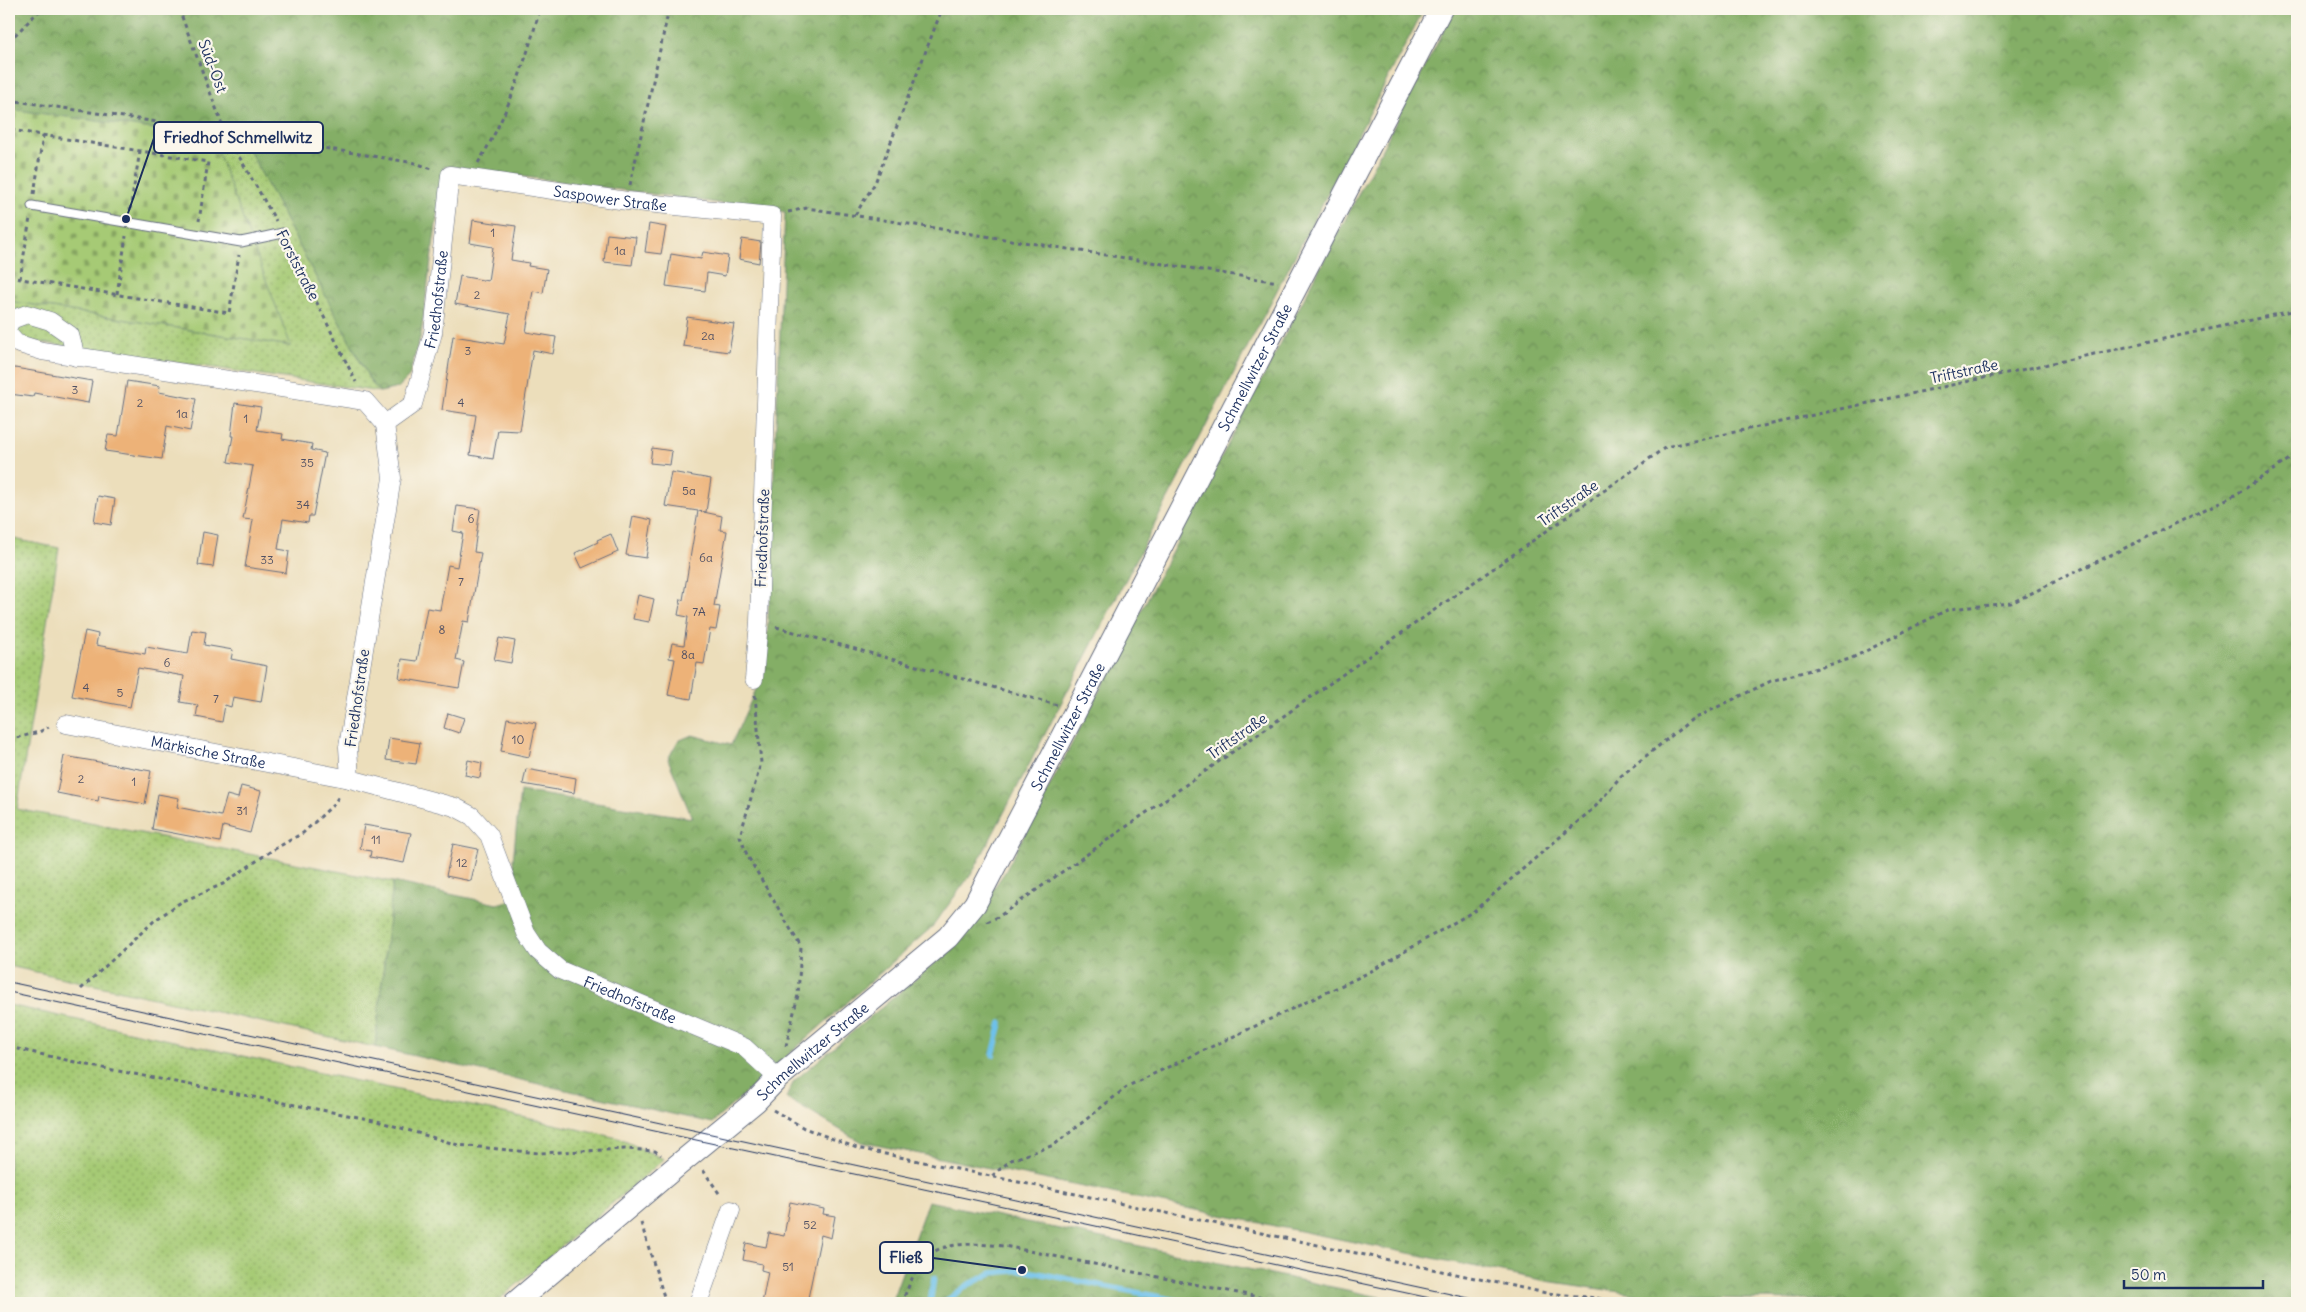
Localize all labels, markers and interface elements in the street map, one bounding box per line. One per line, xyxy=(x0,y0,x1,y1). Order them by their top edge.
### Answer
street label: Süd-Ost xyxy=(194,37,232,95)
callout: Friedhof Schmellwitz xyxy=(154,122,323,153)
text: Friedhof Schmellwitz xyxy=(164,127,313,147)
street label: Saspower Straße xyxy=(552,181,668,215)
house number: 1 xyxy=(491,225,495,240)
street label: Forststraße xyxy=(272,226,324,304)
house number: 1a xyxy=(614,243,626,258)
street label: Friedhofstraße xyxy=(420,249,451,351)
house number: 2 xyxy=(474,287,481,302)
street label: Schmellwitzer Straße xyxy=(1213,300,1296,434)
house number: 2a xyxy=(701,328,715,343)
house number: 3 xyxy=(465,343,472,358)
street label: Triftstraße xyxy=(1928,355,2000,387)
house number: 3 xyxy=(72,382,79,397)
house number: 2 xyxy=(137,395,144,410)
house number: 4 xyxy=(458,395,465,410)
house number: 1a xyxy=(176,406,188,421)
house number: 1 xyxy=(244,411,248,426)
house number: 35 xyxy=(300,455,314,470)
street label: Triftstraße xyxy=(1534,475,1602,531)
house number: 5a xyxy=(682,483,696,498)
street label: Friedhofstraße xyxy=(751,488,773,588)
house number: 34 xyxy=(296,497,310,512)
house number: 6 xyxy=(468,511,475,526)
house number: 6a xyxy=(699,550,713,565)
house number: 33 xyxy=(260,552,274,567)
house number: 7 xyxy=(458,574,464,589)
house number: 7A xyxy=(692,604,706,619)
house number: 8 xyxy=(439,622,446,637)
house number: 8a xyxy=(681,647,695,662)
street label: Friedhofstraße xyxy=(341,648,373,748)
house number: 6 xyxy=(164,655,171,670)
street label: Schmellwitzer Straße xyxy=(1026,659,1109,794)
house number: 4 xyxy=(83,680,90,695)
house number: 5 xyxy=(117,685,124,700)
house number: 7 xyxy=(213,691,219,706)
street label: Triftstraße xyxy=(1203,708,1271,764)
street label: Märkische Straße xyxy=(149,731,267,772)
house number: 10 xyxy=(512,732,524,747)
house number: 2 xyxy=(78,771,85,786)
house number: 1 xyxy=(132,774,136,789)
house number: 31 xyxy=(236,803,248,818)
house number: 11 xyxy=(371,832,381,847)
house number: 12 xyxy=(456,855,468,870)
street label: Friedhofstraße xyxy=(581,972,679,1027)
street label: Schmellwitzer Straße xyxy=(752,998,872,1104)
house number: 52 xyxy=(803,1217,817,1232)
callout: Fließ xyxy=(880,1242,933,1273)
text: Fließ xyxy=(889,1247,923,1267)
scale bar xyxy=(2124,1257,2262,1289)
house number: 51 xyxy=(782,1259,794,1274)
text: 50 m xyxy=(2131,1265,2166,1284)

